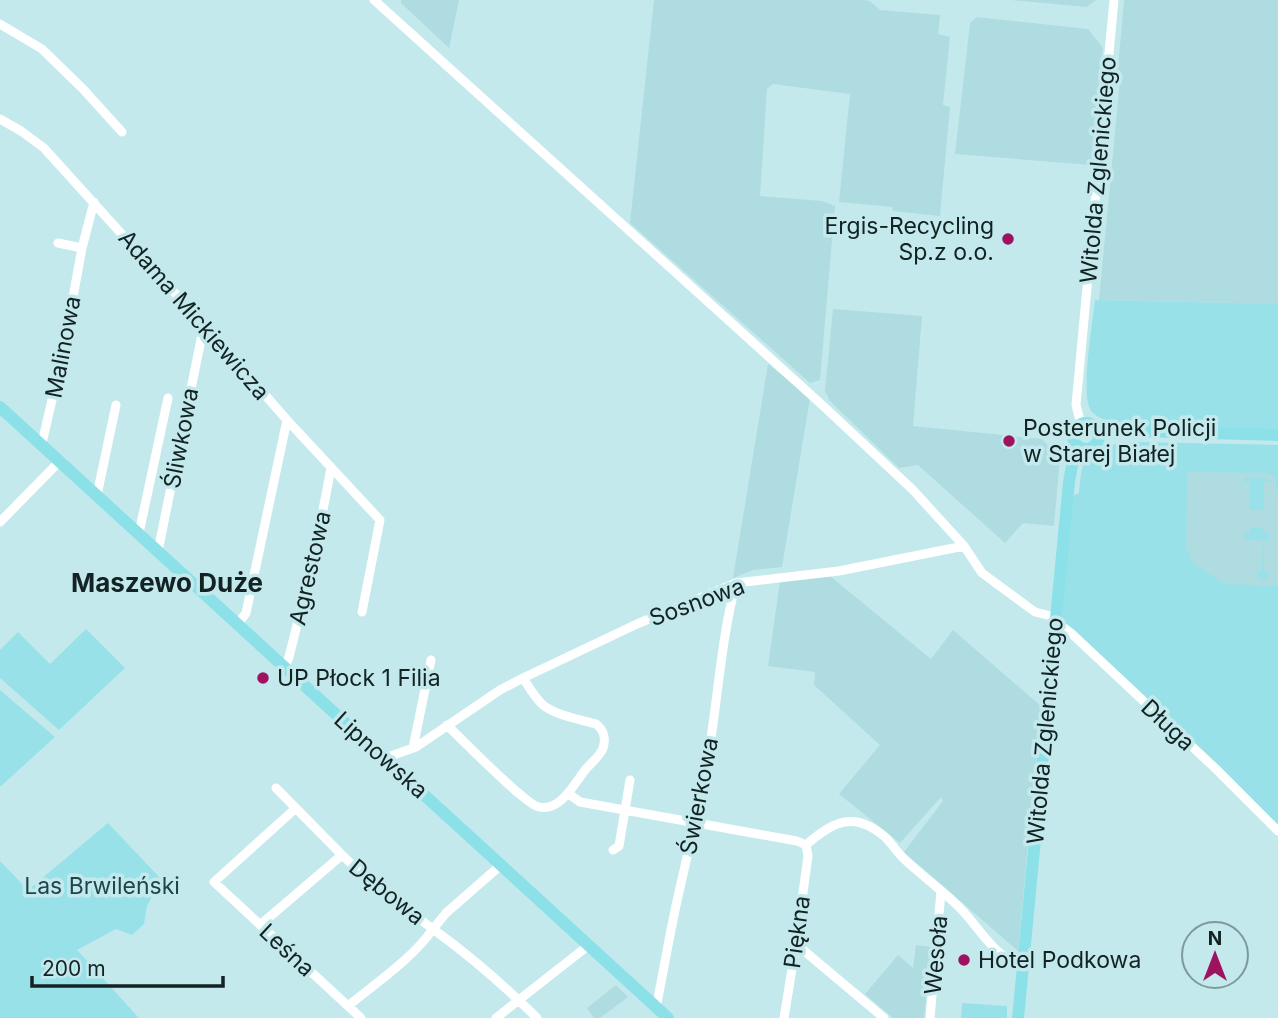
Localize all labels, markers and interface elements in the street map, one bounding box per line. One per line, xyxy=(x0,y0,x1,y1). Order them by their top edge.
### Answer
street label: Witolda Zglenickiego xyxy=(1074,55,1122,285)
place label: Ergis-Recycling Sp.z o.o. xyxy=(824,212,994,266)
street label: Adama Mickiewicza xyxy=(113,224,275,406)
marker: Ergis-Recycling Sp.z o.o. xyxy=(1000,231,1016,247)
street label: Malinowa xyxy=(39,294,87,400)
street label: Śliwkowa xyxy=(158,385,204,491)
place label: Posterunek Policji w Starej Białej xyxy=(1023,414,1216,468)
marker: Posterunek Policji w Starej Białej xyxy=(1001,433,1017,449)
street label: Agrestowa xyxy=(283,508,337,628)
district label: Maszewo Duże xyxy=(71,567,263,598)
street label: Sosnowa xyxy=(646,572,748,632)
street label: Witolda Zglenickiego xyxy=(1021,616,1069,846)
place label: UP Płock 1 Filia xyxy=(277,664,441,692)
marker: UP Płock 1 Filia xyxy=(255,670,271,686)
street label: Długa xyxy=(1135,693,1201,757)
street label: Lipnowska xyxy=(328,706,434,804)
street label: Świerkowa xyxy=(674,735,724,857)
street label: Dębowa xyxy=(344,853,430,931)
park label: Las Brwileński xyxy=(24,872,180,900)
street label: Piękna xyxy=(778,894,816,970)
street label: Wesoła xyxy=(919,914,953,996)
street label: Leśna xyxy=(254,918,320,982)
north arrow xyxy=(1180,920,1250,990)
text: N xyxy=(1208,927,1222,950)
scale bar xyxy=(32,944,222,988)
place label: Hotel Podkowa xyxy=(978,946,1141,974)
marker: Hotel Podkowa xyxy=(956,952,972,968)
text: 200 m xyxy=(42,956,106,981)

